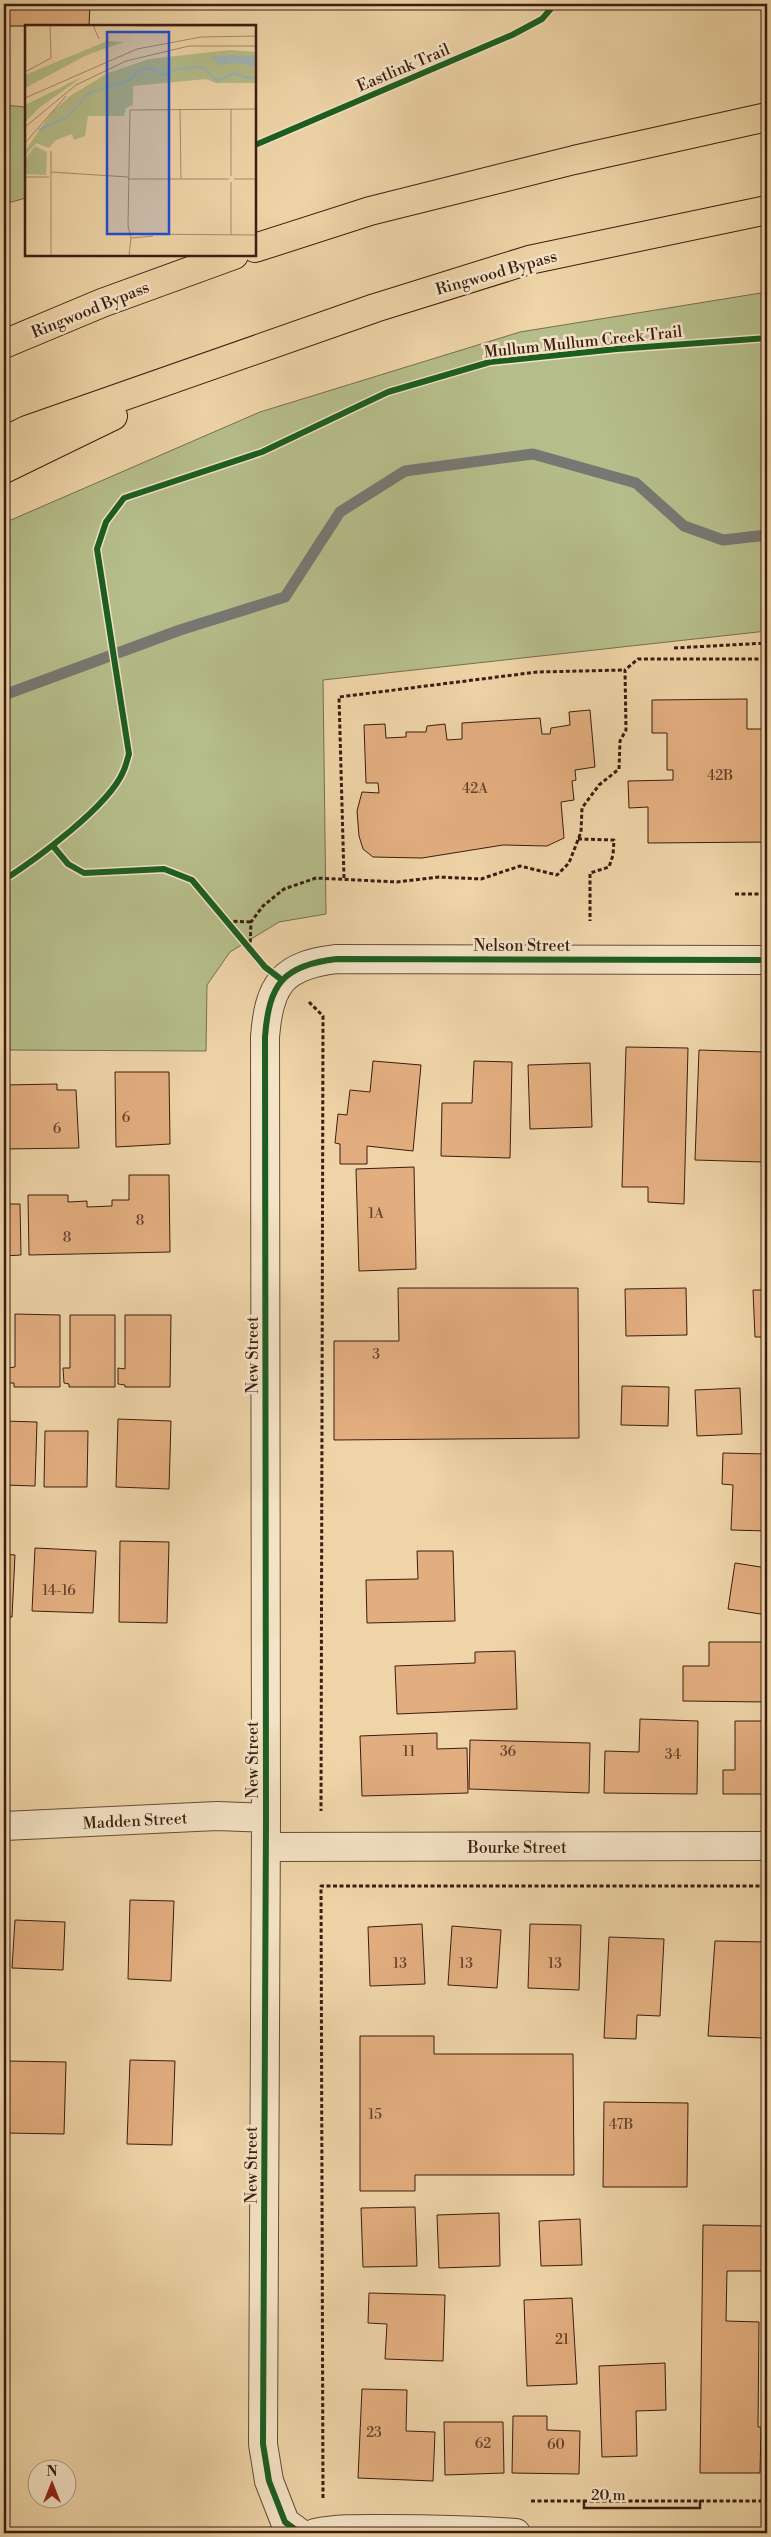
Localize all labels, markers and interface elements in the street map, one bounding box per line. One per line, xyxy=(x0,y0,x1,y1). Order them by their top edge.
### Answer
inset map xyxy=(25,25,256,256)
street label: Eastlink Trail xyxy=(354,39,453,96)
street label: Ringwood Bypass xyxy=(433,246,559,300)
street label: Ringwood Bypass xyxy=(28,277,152,343)
street label: Mullum Mullum Creek Trail xyxy=(483,322,684,362)
house number: 42B xyxy=(707,767,733,785)
house number: 42A xyxy=(462,780,488,798)
street label: Nelson Street xyxy=(474,936,571,956)
house number: 6 xyxy=(122,1109,131,1127)
house number: 6 xyxy=(53,1120,62,1138)
house number: 1A xyxy=(368,1205,384,1223)
house number: 8 xyxy=(136,1212,144,1230)
house number: 8 xyxy=(63,1229,71,1247)
street label: New Street xyxy=(243,1316,263,1394)
house number: 3 xyxy=(372,1346,380,1364)
house number: 14-16 xyxy=(42,1582,76,1600)
street label: New Street xyxy=(243,1721,263,1799)
house number: 11 xyxy=(403,1743,415,1761)
house number: 36 xyxy=(500,1743,517,1761)
house number: 34 xyxy=(665,1746,681,1764)
street label: Madden Street xyxy=(82,1808,188,1834)
street label: Bourke Street xyxy=(466,1838,567,1858)
house number: 13 xyxy=(393,1955,407,1973)
house number: 13 xyxy=(459,1955,473,1973)
house number: 13 xyxy=(548,1955,562,1973)
house number: 15 xyxy=(368,2106,382,2124)
house number: 47B xyxy=(609,2116,633,2134)
street label: New Street xyxy=(242,2126,262,2204)
house number: 21 xyxy=(555,2331,569,2349)
house number: 23 xyxy=(366,2424,382,2442)
house number: 62 xyxy=(475,2435,491,2453)
house number: 60 xyxy=(547,2436,565,2454)
north arrow xyxy=(28,2460,78,2510)
text: N xyxy=(46,2463,58,2481)
scale bar xyxy=(584,2477,700,2509)
text: 20 m xyxy=(591,2486,626,2505)

